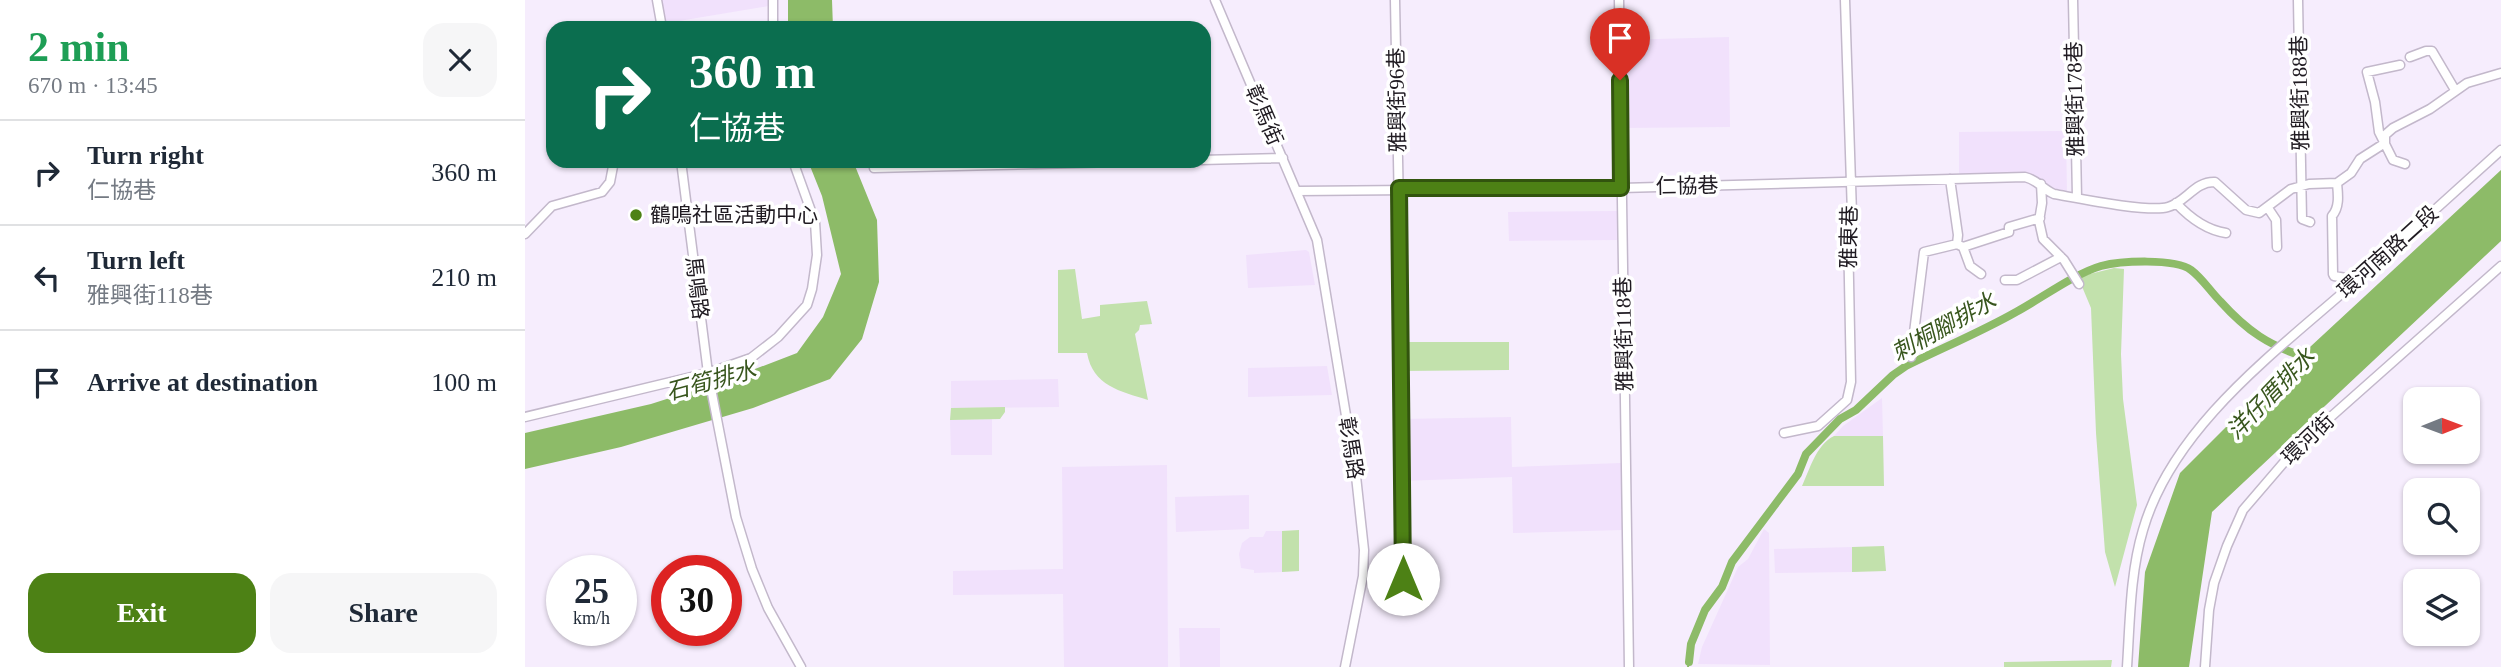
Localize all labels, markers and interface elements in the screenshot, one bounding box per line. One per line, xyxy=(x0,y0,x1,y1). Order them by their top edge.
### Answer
pin xyxy=(1590,8,1650,80)
icon: arrive xyxy=(1601,19,1639,57)
button: close xyxy=(423,23,497,97)
text: 2 min xyxy=(28,24,130,70)
street label: 雅興街188巷 xyxy=(2287,35,2313,151)
street label: 雅興街178巷 xyxy=(2062,41,2088,157)
text: 360 m xyxy=(689,44,816,99)
street label: 雅興街96巷 xyxy=(1384,47,1410,153)
icon: right xyxy=(574,49,665,140)
text: 670 m · 13:45 xyxy=(28,73,158,98)
street label: 彰馬街 xyxy=(1241,81,1287,149)
text: 仁協巷 xyxy=(689,110,785,146)
text: Turn right xyxy=(87,141,204,170)
icon: right xyxy=(28,154,66,192)
text: 360 m xyxy=(431,158,497,187)
street label: 仁協巷 xyxy=(1655,173,1719,199)
text: 仁協巷 xyxy=(87,178,156,203)
street label: 環河南路二段 xyxy=(2333,201,2443,303)
place label: 鶴鳴社區活動中心 xyxy=(650,203,818,227)
street label: 雅東巷 xyxy=(1836,205,1862,269)
marker: 鶴鳴社區活動中心 xyxy=(628,207,644,223)
text: Turn left xyxy=(87,246,185,275)
street label: 馬鳴路 xyxy=(681,255,713,321)
icon: left xyxy=(28,259,66,297)
text: 210 m xyxy=(431,263,497,292)
street label: 雅興街118巷 xyxy=(1611,276,1637,392)
text: 雅興街118巷 xyxy=(87,283,213,308)
water label: 刺桐腳排水 xyxy=(1888,288,2001,366)
water label: 洋仔厝排水 xyxy=(2222,343,2321,444)
water label: 石筍排水 xyxy=(663,357,760,405)
icon: arrive xyxy=(28,364,66,402)
text: Arrive at destination xyxy=(87,368,318,397)
text: 100 m xyxy=(431,368,497,397)
north arrow xyxy=(2403,387,2480,464)
map controls xyxy=(2403,387,2480,646)
street label: 環河街 xyxy=(2277,408,2339,470)
street label: 彰馬路 xyxy=(1334,415,1368,481)
button: search xyxy=(2403,478,2480,555)
position arrow xyxy=(1366,542,1440,616)
speed limit sign: 30 xyxy=(651,555,742,646)
button: layers xyxy=(2403,569,2480,646)
text: 25 xyxy=(574,572,609,611)
button: Exit xyxy=(28,573,256,653)
button: Share xyxy=(270,573,497,653)
text: km/h xyxy=(573,608,610,628)

